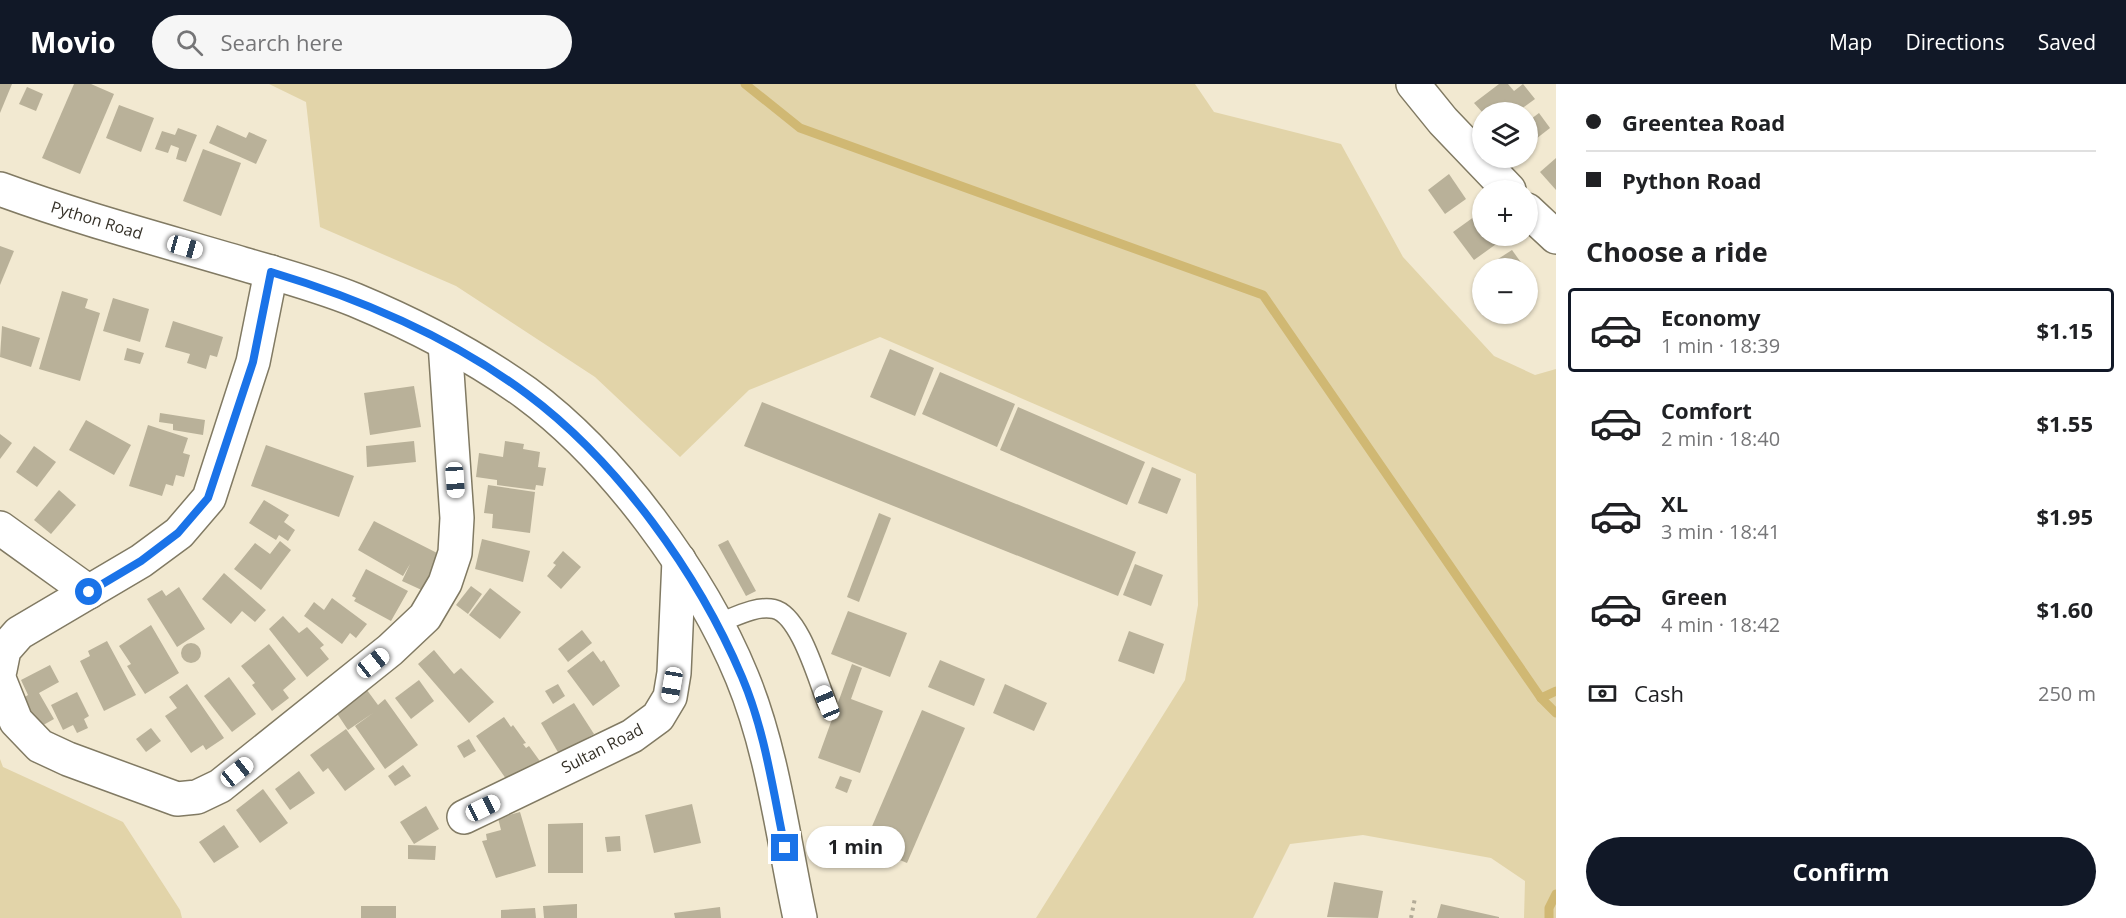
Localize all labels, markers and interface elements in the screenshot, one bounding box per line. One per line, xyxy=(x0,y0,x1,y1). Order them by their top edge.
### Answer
search box xyxy=(152,15,572,69)
text: Movio xyxy=(30,23,116,61)
icon: search xyxy=(173,26,206,59)
text: Search here xyxy=(221,27,343,57)
text: Map xyxy=(1829,28,1872,56)
text: Directions xyxy=(1905,28,2005,56)
text: Saved xyxy=(2038,28,2096,56)
map controls xyxy=(1472,102,1538,324)
button: layers xyxy=(1472,102,1538,168)
text: Greentea Road xyxy=(1622,107,1785,137)
text: Python Road xyxy=(1622,165,1762,195)
button: + xyxy=(1472,180,1538,246)
street label: Python Road xyxy=(48,196,146,244)
car xyxy=(165,233,205,261)
text: Choose a ride xyxy=(1586,233,1768,270)
button: − xyxy=(1472,258,1538,324)
text: Economy xyxy=(1661,302,1760,332)
icon: car xyxy=(1589,303,1643,357)
text: $1.15 xyxy=(2036,315,2093,345)
text: 1 min · 18:39 xyxy=(1661,332,1780,359)
text: Comfort xyxy=(1661,395,1752,425)
icon: car xyxy=(1589,396,1643,450)
text: $1.55 xyxy=(2036,408,2093,438)
text: 2 min · 18:40 xyxy=(1661,425,1780,452)
car xyxy=(445,461,465,499)
text: XL xyxy=(1661,488,1688,518)
icon: car xyxy=(1589,489,1643,543)
text: $1.95 xyxy=(2036,501,2093,531)
text: 3 min · 18:41 xyxy=(1661,518,1780,545)
route start xyxy=(75,578,102,605)
text: Green xyxy=(1661,581,1727,611)
icon: car xyxy=(1589,582,1643,636)
text: $1.60 xyxy=(2036,594,2093,624)
text: 4 min · 18:42 xyxy=(1661,611,1780,638)
car xyxy=(353,645,393,681)
car xyxy=(660,666,684,704)
icon: cash xyxy=(1586,677,1619,710)
text: Cash xyxy=(1634,678,1684,708)
text: 250 m xyxy=(2038,680,2096,707)
car xyxy=(812,683,842,723)
street label: Sultan Road xyxy=(557,718,647,778)
car xyxy=(217,754,257,790)
car xyxy=(463,792,503,824)
callout: 1 min xyxy=(806,827,905,869)
text: 1 min xyxy=(828,833,883,860)
route end xyxy=(771,834,798,861)
button: Confirm xyxy=(1586,837,2096,906)

